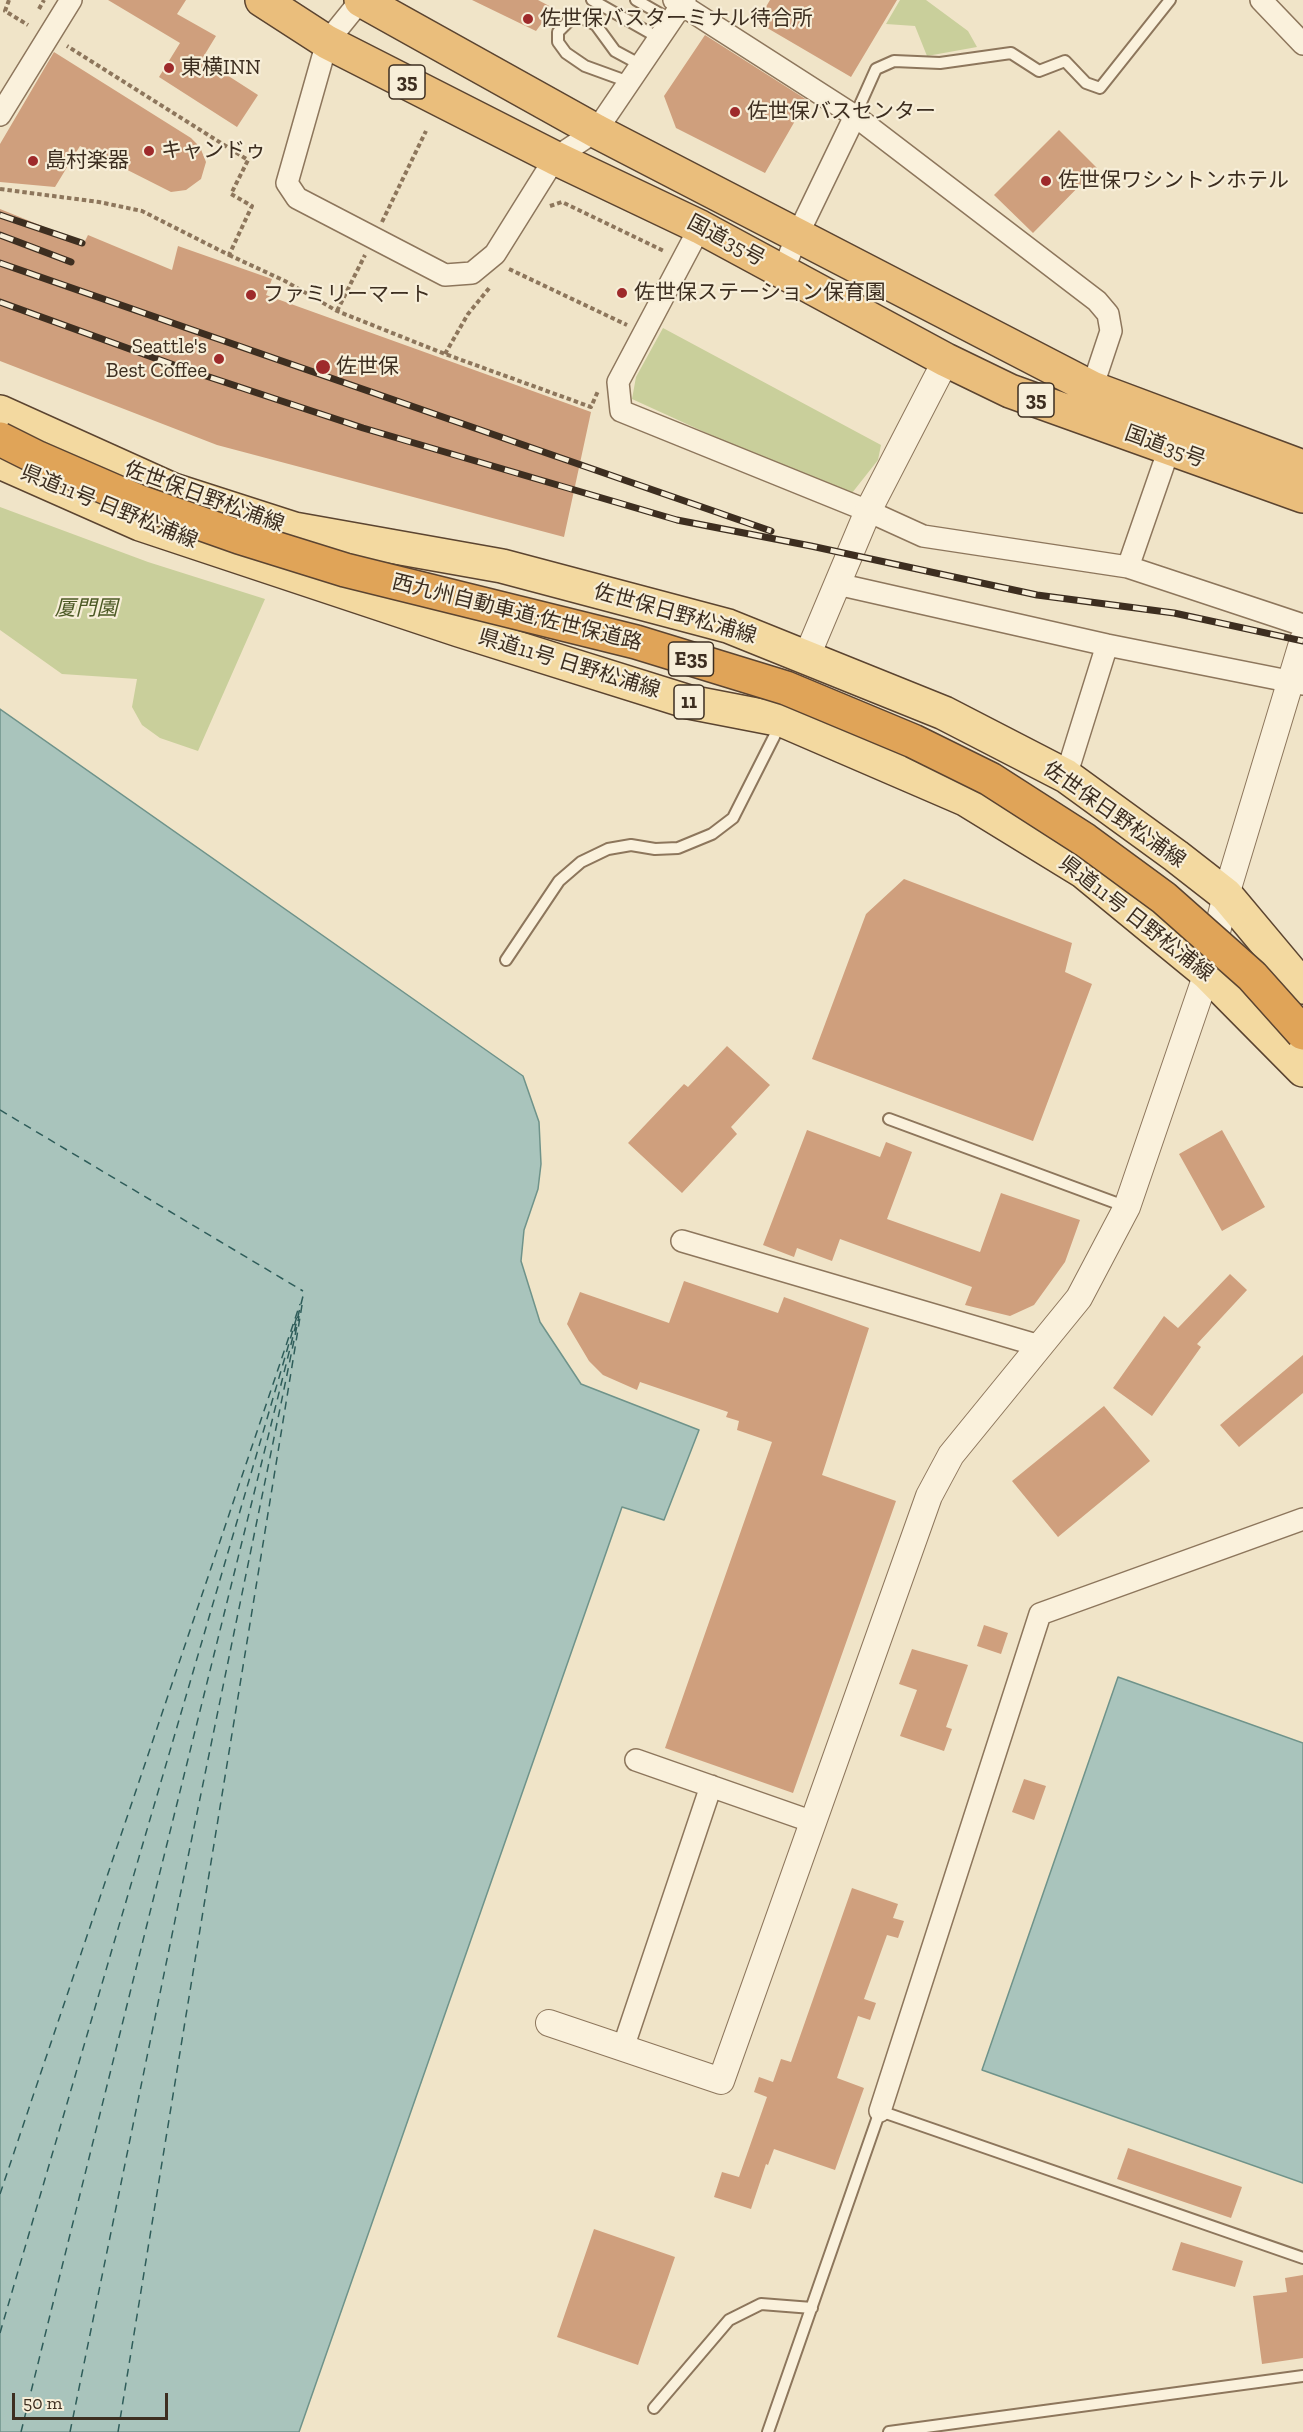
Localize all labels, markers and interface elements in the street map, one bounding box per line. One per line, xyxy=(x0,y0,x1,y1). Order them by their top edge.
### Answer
place label: 佐世保バスターミナル待合所 xyxy=(540,6,813,32)
marker: 佐世保バスターミナル待合所 xyxy=(521,12,535,26)
place label: 東横INN xyxy=(181,55,261,81)
marker: 東横INN xyxy=(162,61,176,75)
road number: 35 xyxy=(389,65,425,99)
place label: 佐世保バスセンター xyxy=(747,99,936,125)
marker: 佐世保バスセンター xyxy=(728,105,742,119)
place label: キャンドゥ xyxy=(161,138,266,164)
marker: キャンドゥ xyxy=(142,144,156,158)
place label: 島村楽器 xyxy=(45,148,129,174)
marker: 島村楽器 xyxy=(26,154,40,168)
place label: 佐世保ワシントンホテル xyxy=(1058,168,1289,194)
marker: 佐世保ワシントンホテル xyxy=(1039,174,1053,188)
street label: 国道35号 xyxy=(683,210,769,272)
place label: 佐世保ステーション保育園 xyxy=(634,280,886,306)
place label: ファミリーマート xyxy=(263,282,431,308)
marker: 佐世保ステーション保育園 xyxy=(615,286,629,300)
marker: ファミリーマート xyxy=(244,288,258,302)
place label: Seattle's Best Coffee xyxy=(106,334,207,384)
marker: Seattle's Best Coffee xyxy=(212,352,226,366)
place label: 佐世保 xyxy=(336,354,399,380)
marker: 佐世保 xyxy=(314,358,332,376)
road number: 35 xyxy=(1018,383,1054,417)
street label: 国道35号 xyxy=(1121,421,1209,473)
street label: 佐世保日野松浦線 xyxy=(121,456,287,538)
street label: 県道11号 日野松浦線 xyxy=(17,460,201,554)
street label: 西九州自動車道;佐世保道路 xyxy=(389,570,645,656)
street label: 佐世保日野松浦線 xyxy=(591,579,759,649)
park label: 厦門園 xyxy=(55,596,117,622)
street label: 県道11号 日野松浦線 xyxy=(475,624,663,704)
road number: E35 xyxy=(668,642,714,676)
road number: 11 xyxy=(674,685,704,719)
street label: 佐世保日野松浦線 xyxy=(1038,756,1190,874)
street label: 県道11号 日野松浦線 xyxy=(1054,851,1218,987)
scale bar xyxy=(15,2381,171,2419)
text: 50 m xyxy=(23,2392,62,2414)

